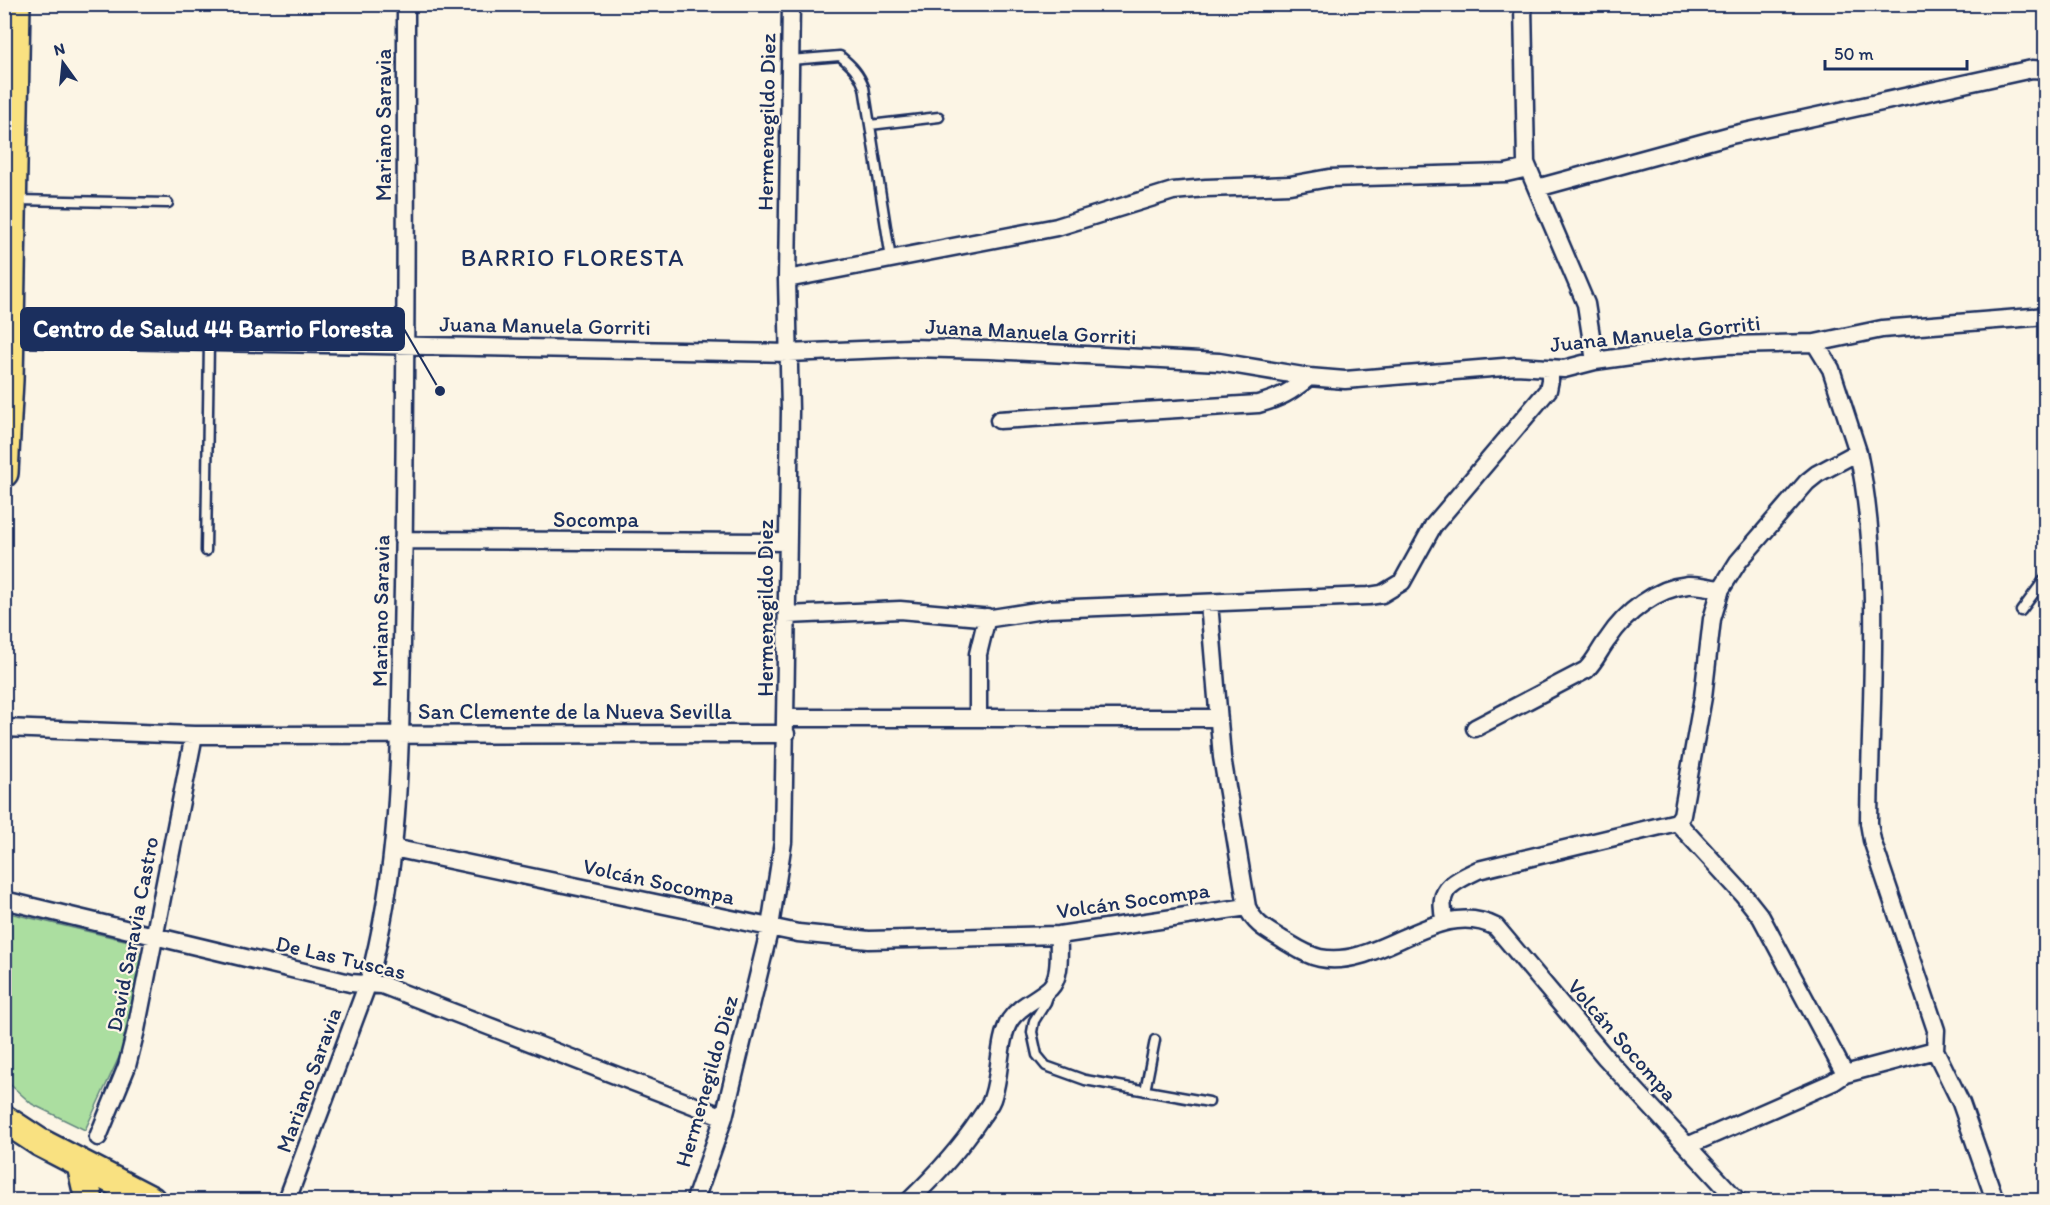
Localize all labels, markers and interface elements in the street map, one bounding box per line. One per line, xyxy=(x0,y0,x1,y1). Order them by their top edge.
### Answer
north arrow xyxy=(33,33,93,93)
street label: Hermenegildo Diez xyxy=(751,33,782,211)
scale bar xyxy=(1825,33,1968,71)
text: N xyxy=(52,38,67,60)
text: 50 m xyxy=(1834,43,1874,65)
street label: Mariano Saravia xyxy=(370,49,397,201)
district label: BARRIO FLORESTA xyxy=(461,243,685,272)
callout: Centro de Salud 44 Barrio Floresta xyxy=(21,308,404,350)
street label: Juana Manuela Gorriti xyxy=(1548,309,1762,358)
street label: Juana Manuela Gorriti xyxy=(439,310,651,341)
street label: Juana Manuela Gorriti xyxy=(925,312,1137,351)
text: Centro de Salud 44 Barrio Floresta xyxy=(33,314,394,343)
street label: Socompa xyxy=(553,506,640,533)
street label: Hermenegildo Diez xyxy=(752,519,779,697)
street label: Mariano Saravia xyxy=(366,534,395,687)
street label: San Clemente de la Nueva Sevilla xyxy=(418,698,732,725)
street label: David Saravia Castro xyxy=(100,834,165,1034)
street label: Volcán Socompa xyxy=(581,852,738,911)
street label: Volcán Socompa xyxy=(1055,876,1212,925)
street label: De Las Tuscas xyxy=(273,929,409,986)
street label: Volcán Socompa xyxy=(1562,973,1684,1108)
street label: Hermenegildo Diez xyxy=(669,992,744,1170)
street label: Mariano Saravia xyxy=(270,1004,347,1156)

